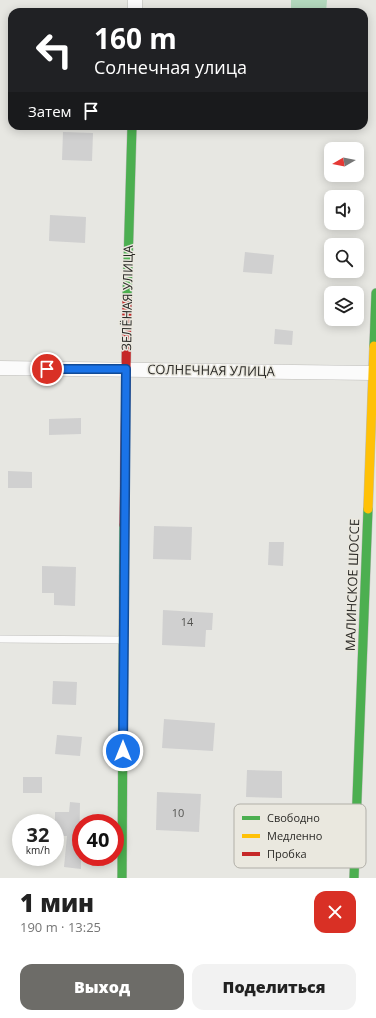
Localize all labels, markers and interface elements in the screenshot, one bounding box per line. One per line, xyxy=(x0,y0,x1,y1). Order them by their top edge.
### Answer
text: 160 m xyxy=(94,19,177,57)
icon: left xyxy=(28,24,80,76)
text: Солнечная улица xyxy=(94,55,247,79)
icon: arrive xyxy=(80,100,102,122)
text: Затем xyxy=(28,101,72,121)
north arrow xyxy=(324,142,364,182)
map controls xyxy=(324,142,364,326)
button: sound xyxy=(324,190,364,230)
button: search xyxy=(324,238,364,278)
street label: ЗЕЛЁНАЯ УЛИЦА xyxy=(117,244,137,351)
button: layers xyxy=(324,286,364,326)
pin xyxy=(30,352,64,386)
icon: arrive xyxy=(36,358,58,380)
street label: СОЛНЕЧНАЯ УЛИЦА xyxy=(147,360,276,380)
street label: МАЛИНСКОЕ ШОССЕ xyxy=(341,518,363,652)
house number: 14 xyxy=(181,614,194,629)
position arrow xyxy=(102,730,144,772)
legend xyxy=(234,804,366,868)
house number: 10 xyxy=(172,805,184,820)
text: Свободно xyxy=(267,810,320,825)
speed limit sign: 40 xyxy=(72,814,124,866)
text: 32 xyxy=(27,821,49,848)
text: Медленно xyxy=(267,828,323,843)
text: km/h xyxy=(26,843,50,857)
text: Пробка xyxy=(267,846,307,861)
text: 1 мин xyxy=(20,886,94,919)
button: close xyxy=(314,891,356,933)
text: 190 m · 13:25 xyxy=(20,918,101,936)
button: Выход xyxy=(20,964,184,1010)
button: Поделиться xyxy=(192,964,356,1010)

